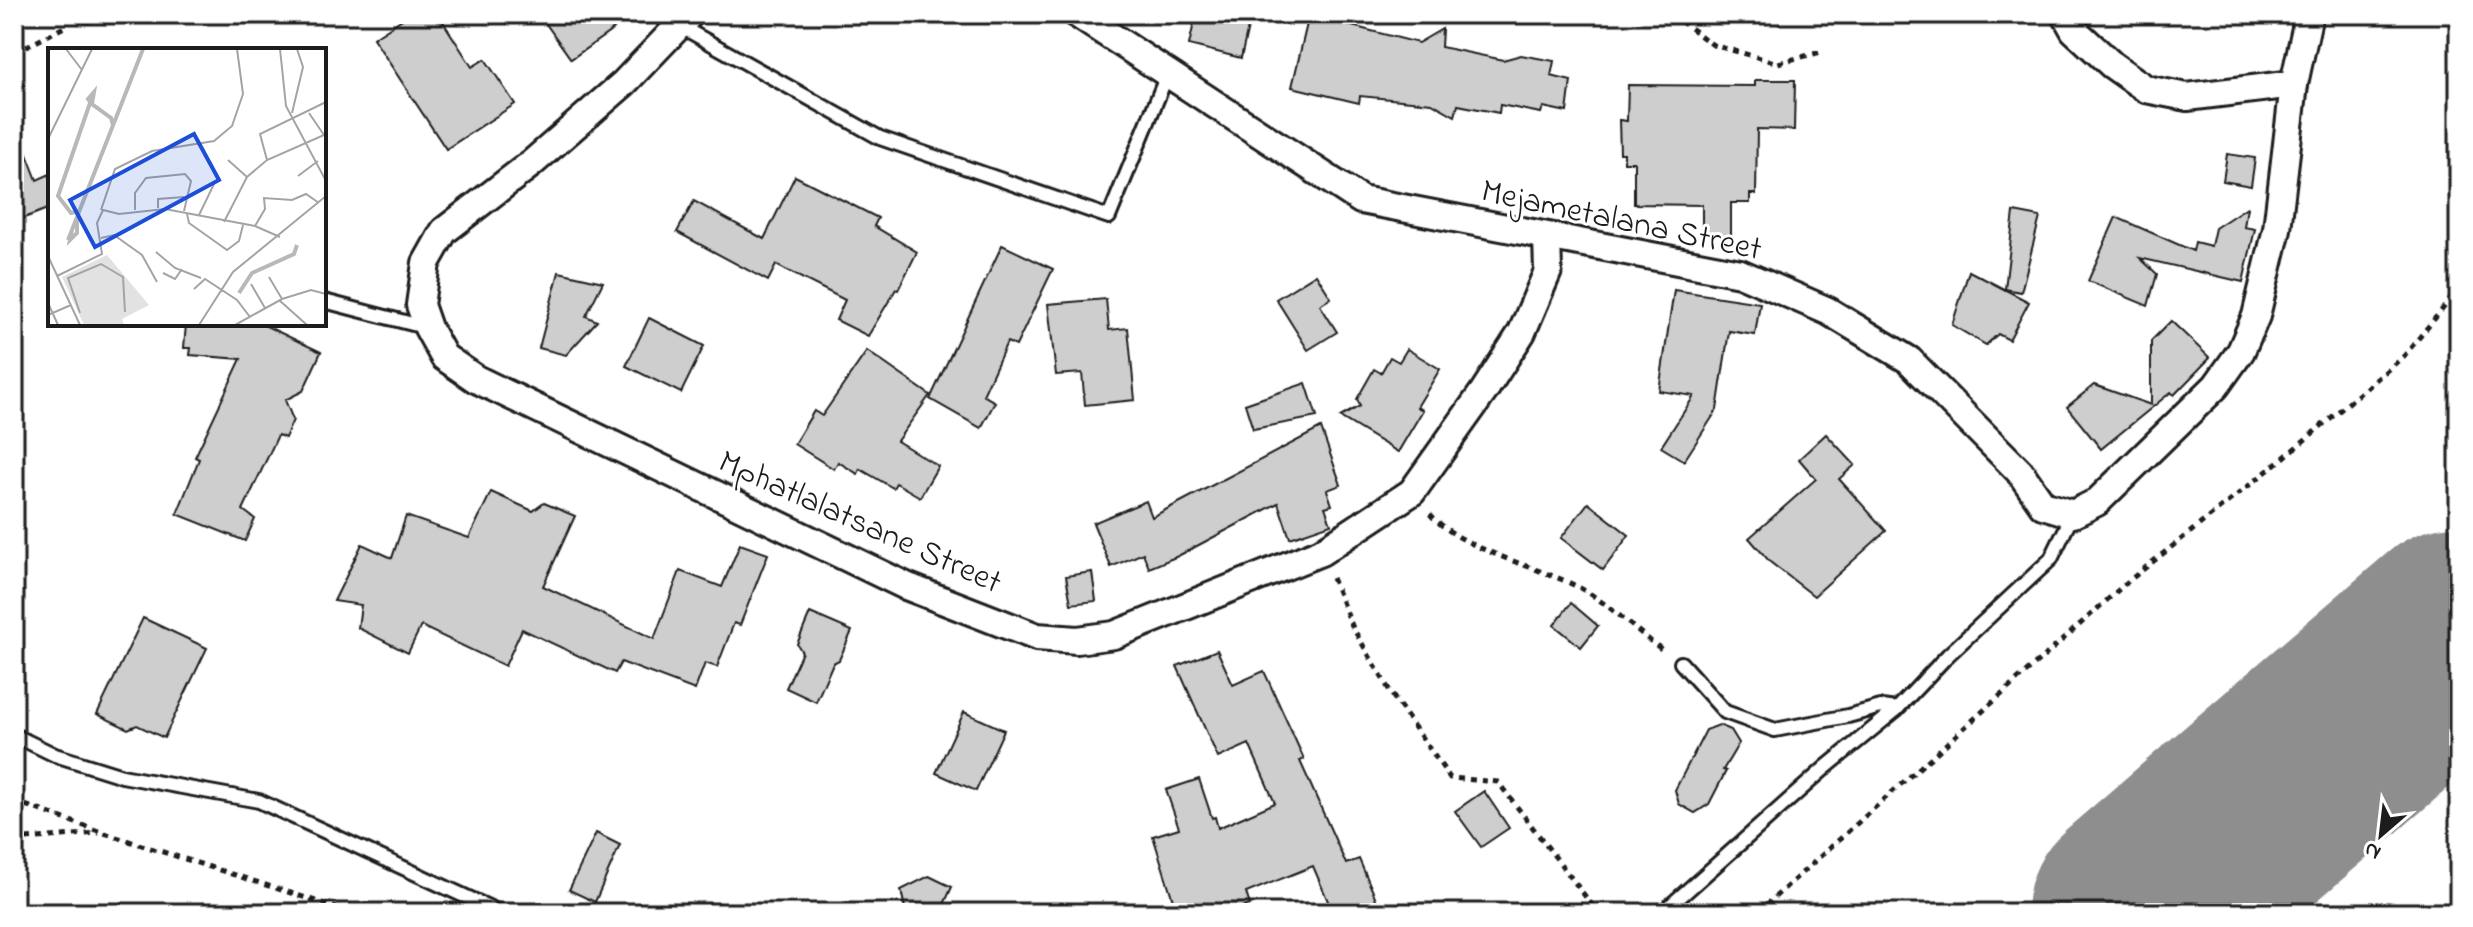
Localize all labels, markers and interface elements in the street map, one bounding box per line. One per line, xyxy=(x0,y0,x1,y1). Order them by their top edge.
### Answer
inset map xyxy=(48,48,326,326)
street label: Mejametalana Street xyxy=(1476,168,1766,276)
street label: Mphatlalatsane Street xyxy=(710,439,1009,609)
north arrow xyxy=(2341,795,2421,875)
text: N xyxy=(2359,832,2387,868)

